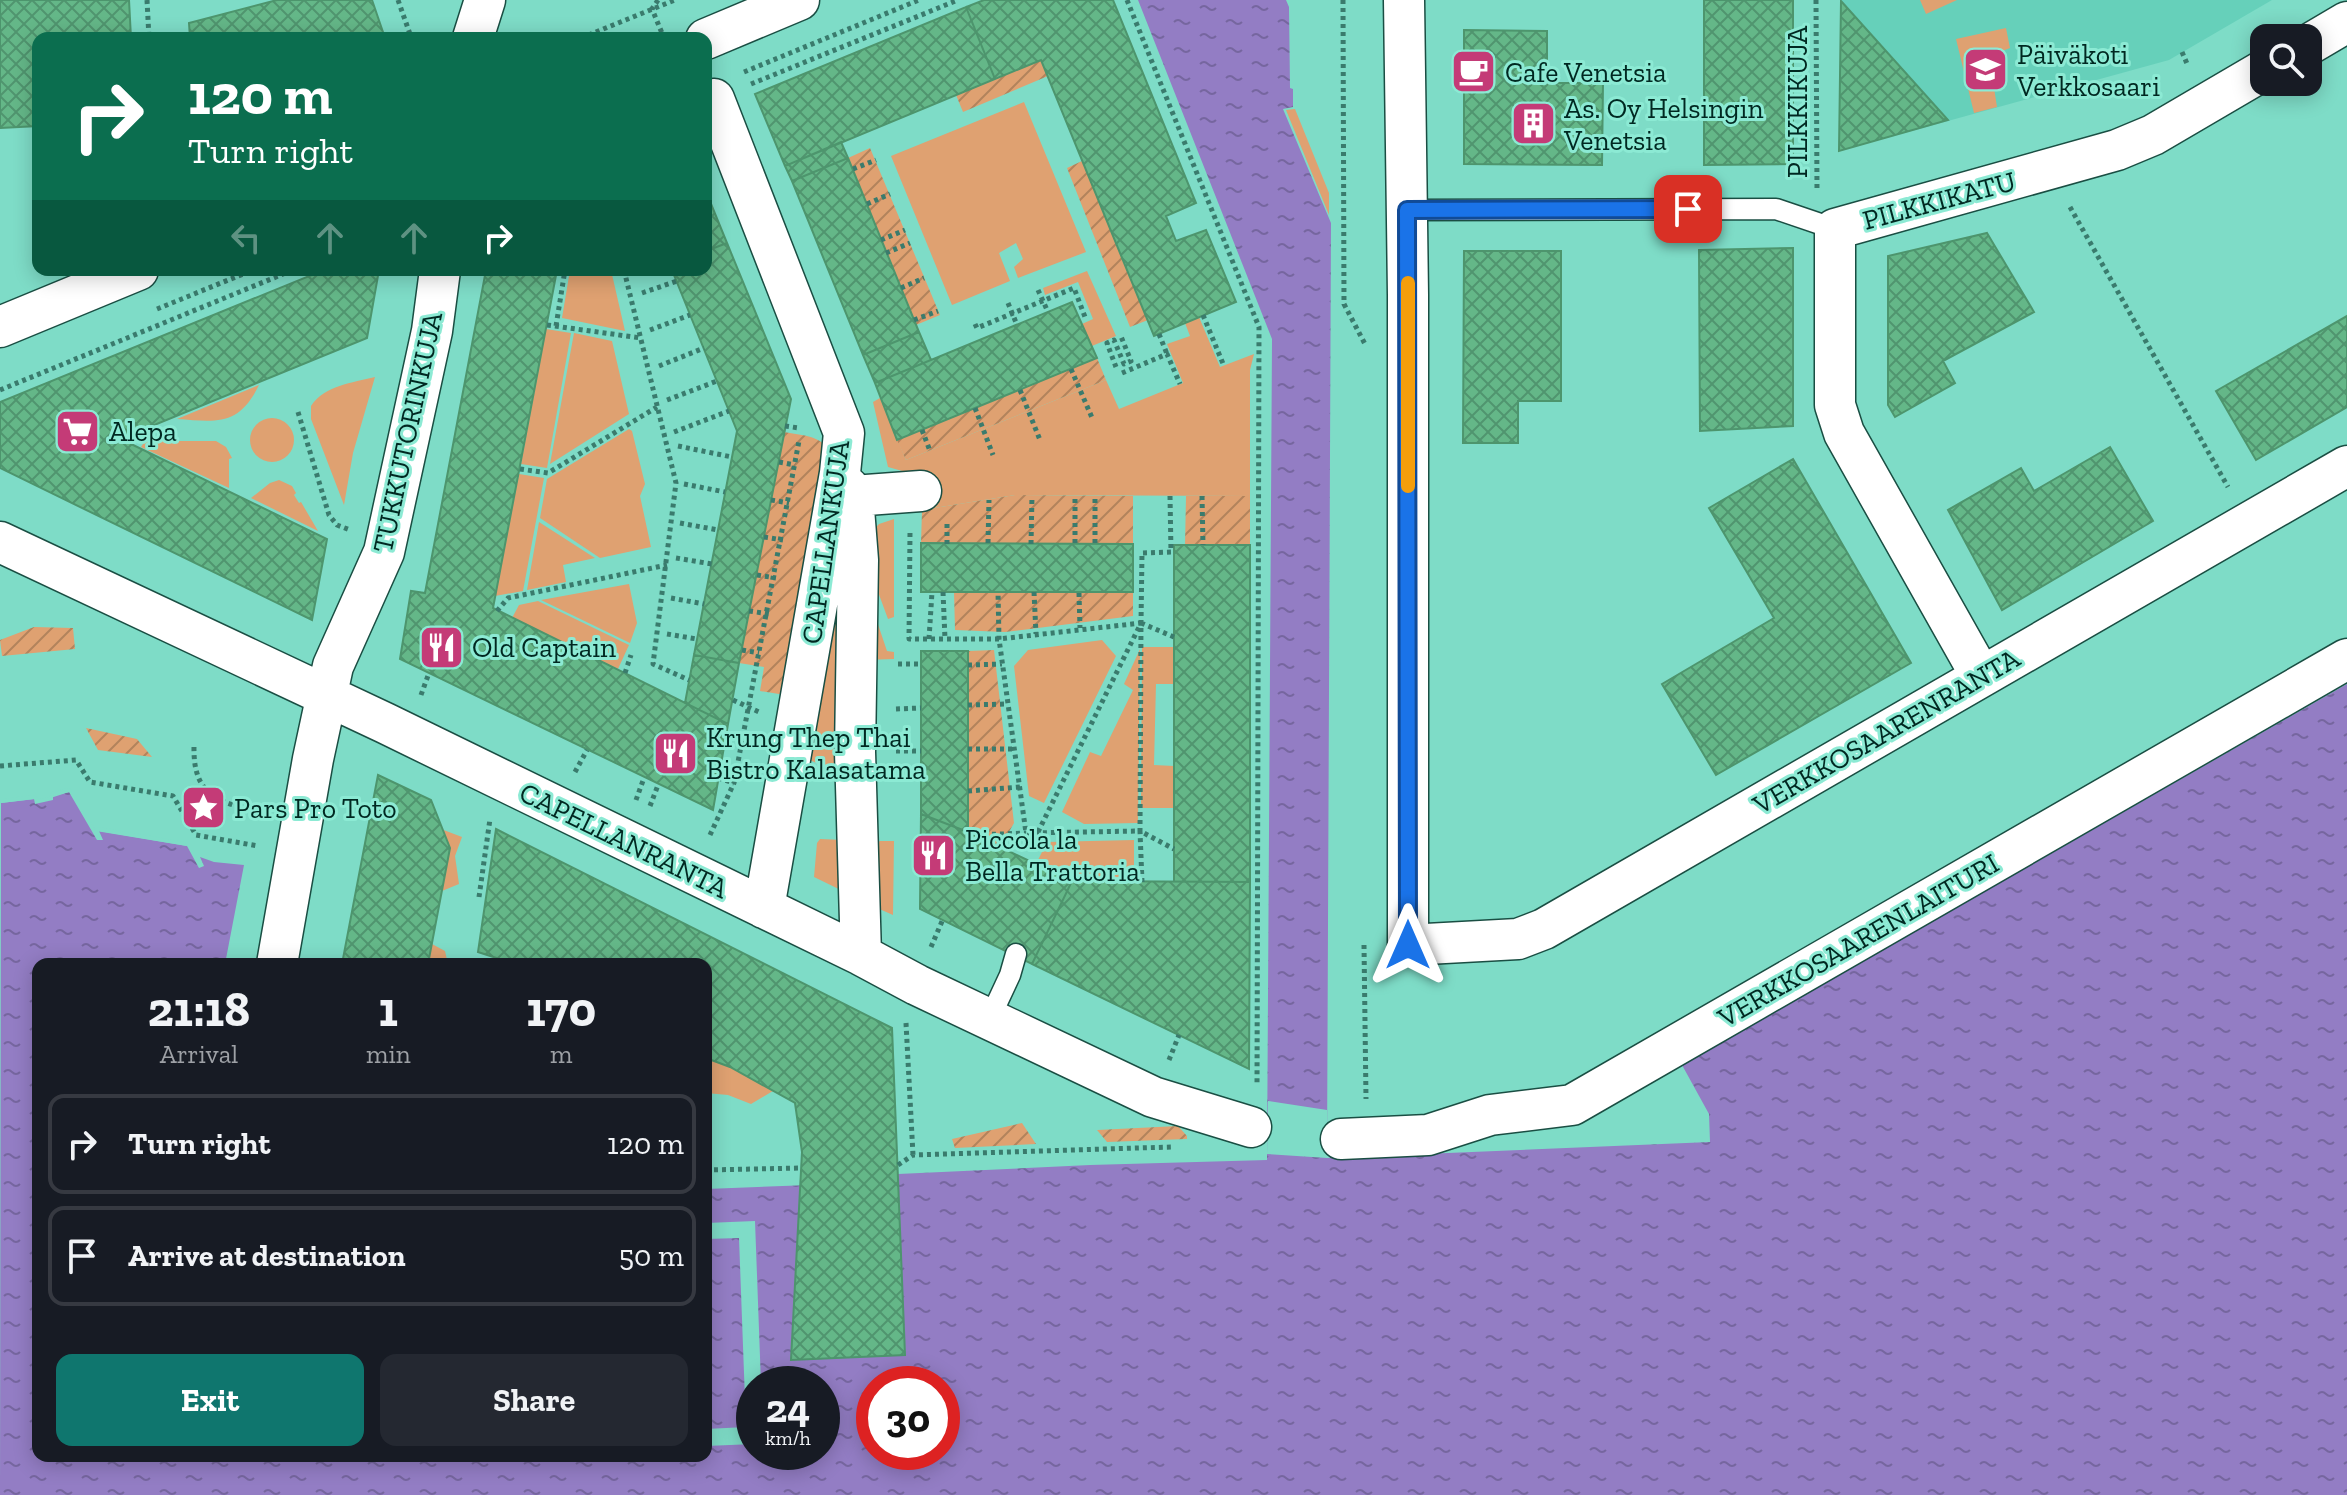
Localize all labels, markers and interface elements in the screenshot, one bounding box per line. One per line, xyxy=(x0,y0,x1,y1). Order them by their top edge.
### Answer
map controls xyxy=(2250,24,2322,96)
button: search xyxy=(2250,24,2322,96)
street label: PILKKIKUJA xyxy=(1781,25,1814,178)
place label: Päiväkoti Verkkosaari xyxy=(2016,38,2160,103)
school or university icon: Päiväkoti Verkkosaari xyxy=(1962,46,2010,94)
cafe icon: Cafe Venetsia xyxy=(1450,48,1498,96)
place label: Cafe Venetsia xyxy=(1505,56,1667,89)
text: 120 m xyxy=(188,61,332,128)
icon: right xyxy=(56,64,160,168)
place label: As. Oy Helsingin Venetsia xyxy=(1563,92,1764,157)
building icon: As. Oy Helsingin Venetsia xyxy=(1509,100,1557,148)
text: Turn right xyxy=(188,129,353,172)
street label: PILKKIKATU xyxy=(1859,164,2019,237)
pin xyxy=(1654,175,1722,243)
icon: arrive xyxy=(1666,187,1710,231)
icon: left xyxy=(224,216,268,260)
icon: ahead xyxy=(308,216,352,260)
icon: ahead xyxy=(392,216,436,260)
icon: right xyxy=(476,216,520,260)
street label: TUKKUTORINKUJA xyxy=(366,308,449,555)
supermarket icon: Alepa xyxy=(54,407,102,455)
place label: Alepa xyxy=(109,415,177,448)
street label: CAPELLANKUJA xyxy=(795,437,856,646)
restaurant icon: Old Captain xyxy=(417,623,465,671)
place label: Old Captain xyxy=(472,631,616,664)
street label: VERKKOSAARENRANTA xyxy=(1746,641,2026,822)
place label: Krung Thep Thai Bistro Kalasatama xyxy=(706,721,926,786)
restaurant icon: Krung Thep Thai Bistro Kalasatama xyxy=(651,729,699,777)
street label: CAPELLANRANTA xyxy=(514,776,734,906)
place icon: Pars Pro Toto xyxy=(179,784,227,832)
place label: Pars Pro Toto xyxy=(234,792,397,825)
place label: Piccola la Bella Trattoria xyxy=(965,823,1140,888)
restaurant icon: Piccola la Bella Trattoria xyxy=(910,831,958,879)
street label: VERKKOSAARENLAITURI xyxy=(1711,846,2004,1035)
position arrow xyxy=(1366,903,1450,987)
text: 21:18 xyxy=(148,981,250,1038)
text: 1 xyxy=(379,981,398,1038)
text: 170 xyxy=(526,981,596,1038)
text: Arrival xyxy=(160,1038,238,1070)
text: min xyxy=(366,1038,411,1070)
text: m xyxy=(550,1038,573,1070)
icon: right xyxy=(60,1122,104,1166)
text: Turn right xyxy=(128,1126,270,1162)
text: 120 m xyxy=(607,1126,684,1162)
icon: arrive xyxy=(60,1234,104,1278)
text: Arrive at destination xyxy=(128,1238,405,1274)
text: 50 m xyxy=(619,1238,684,1274)
button: Exit xyxy=(56,1354,364,1446)
button: Share xyxy=(380,1354,688,1446)
speed limit sign: 30 xyxy=(856,1366,960,1470)
text: 24 xyxy=(766,1384,810,1432)
text: km/h xyxy=(765,1426,811,1450)

